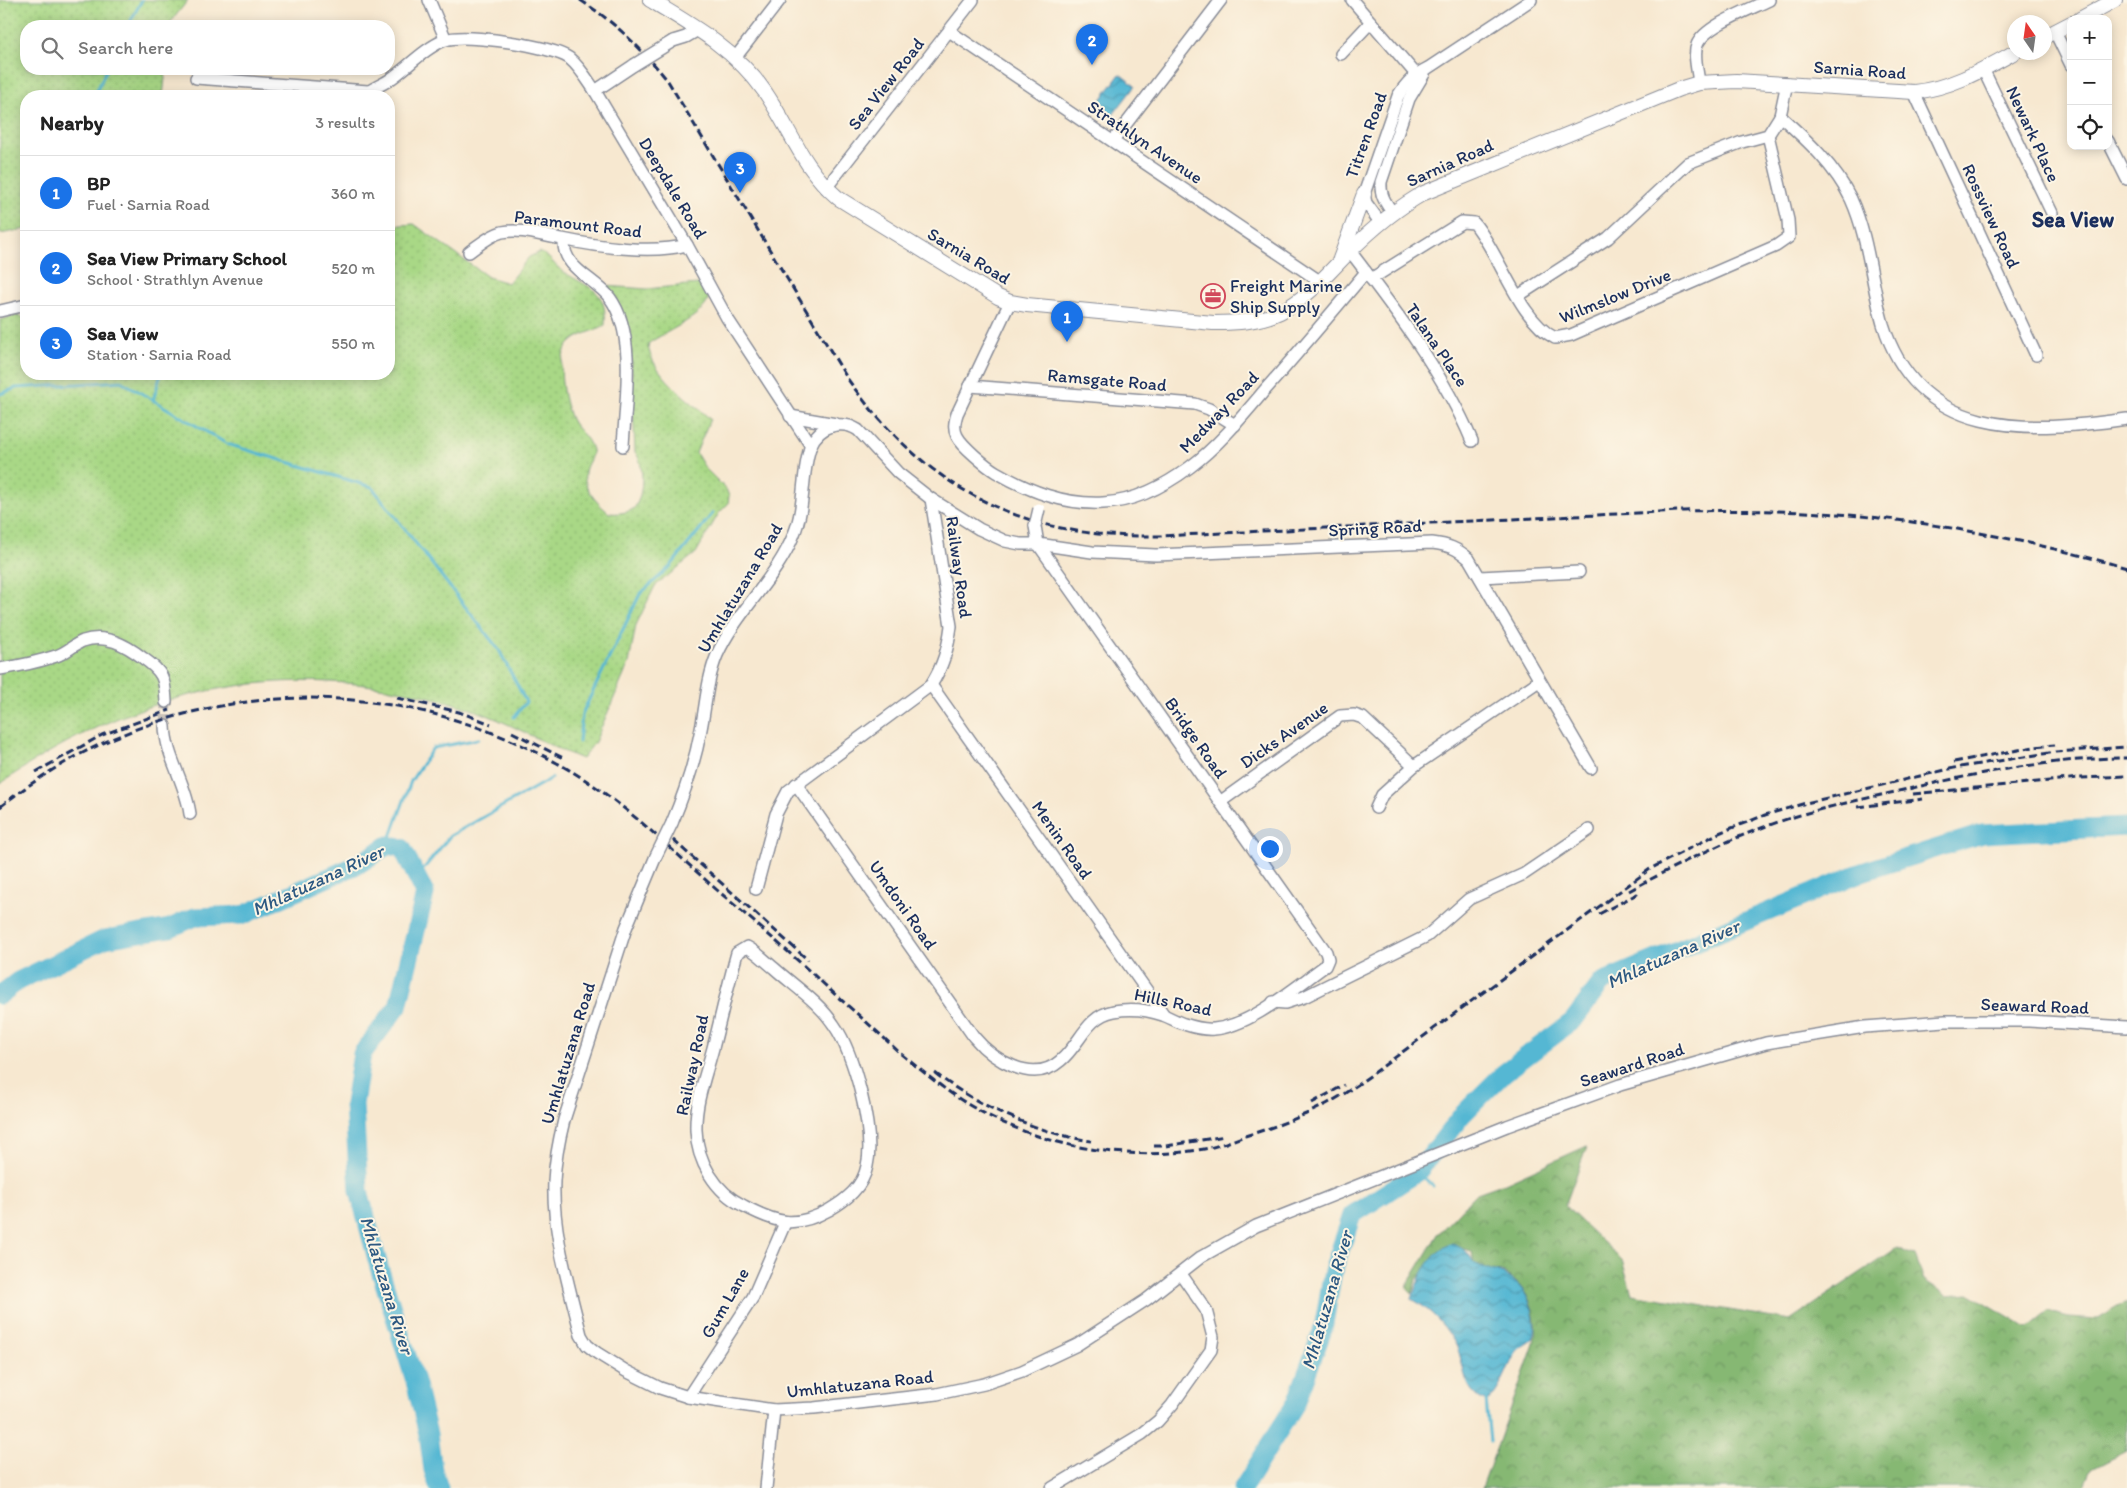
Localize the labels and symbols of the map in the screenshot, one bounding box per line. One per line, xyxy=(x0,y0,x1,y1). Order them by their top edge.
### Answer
north arrow xyxy=(2007,15,2052,60)
pin: 2 xyxy=(1076,24,1108,65)
street label: Sea View Road xyxy=(843,33,929,134)
street label: Sarnia Road xyxy=(1813,56,1907,84)
street label: Newark Place xyxy=(2001,82,2065,186)
street label: Titren Road xyxy=(1340,89,1392,181)
street label: Strathlyn Avenue xyxy=(1083,95,1207,189)
street label: Deepdale Road xyxy=(634,133,712,243)
street label: Sarnia Road xyxy=(1403,134,1497,192)
pin: 3 xyxy=(724,152,756,193)
street label: Rossview Road xyxy=(1957,160,2025,272)
street label: Paramount Road xyxy=(513,205,644,243)
district label: Sea View xyxy=(2032,206,2114,233)
street label: Sarnia Road xyxy=(923,223,1015,289)
street label: Wilmslow Drive xyxy=(1556,264,1674,328)
place label: Freight Marine Ship Supply xyxy=(1230,275,1343,318)
office icon: Freight Marine Ship Supply xyxy=(1200,283,1226,309)
street label: Talana Place xyxy=(1401,299,1473,391)
pin: 1 xyxy=(1051,301,1083,342)
street label: Ramsgate Road xyxy=(1047,364,1168,396)
street label: Medway Road xyxy=(1174,366,1264,458)
street label: Railway Road xyxy=(941,515,977,620)
street label: Spring Road xyxy=(1328,515,1423,541)
street label: Umhlatuzana Road xyxy=(693,519,787,657)
street label: Bridge Road xyxy=(1160,693,1232,783)
street label: Dicks Avenue xyxy=(1236,697,1332,773)
street label: Menin Road xyxy=(1027,797,1097,884)
your location xyxy=(1257,836,1283,862)
water label: Mhlatuzana River xyxy=(248,838,390,921)
street label: Umdoni Road xyxy=(864,856,942,954)
water label: Mhlatuzana River xyxy=(1603,913,1745,994)
street label: Umhlatuzana Road xyxy=(536,979,600,1127)
street label: Hills Road xyxy=(1132,983,1214,1021)
street label: Seaward Road xyxy=(1980,993,2090,1019)
street label: Railway Road xyxy=(671,1012,713,1118)
street label: Seaward Road xyxy=(1577,1038,1687,1092)
water label: Mhlatuzana River xyxy=(355,1213,420,1359)
water label: Mhlatuzana River xyxy=(1296,1226,1358,1372)
street label: Gum Lane xyxy=(696,1264,754,1342)
street label: Umhlatuzana Road xyxy=(785,1365,935,1403)

